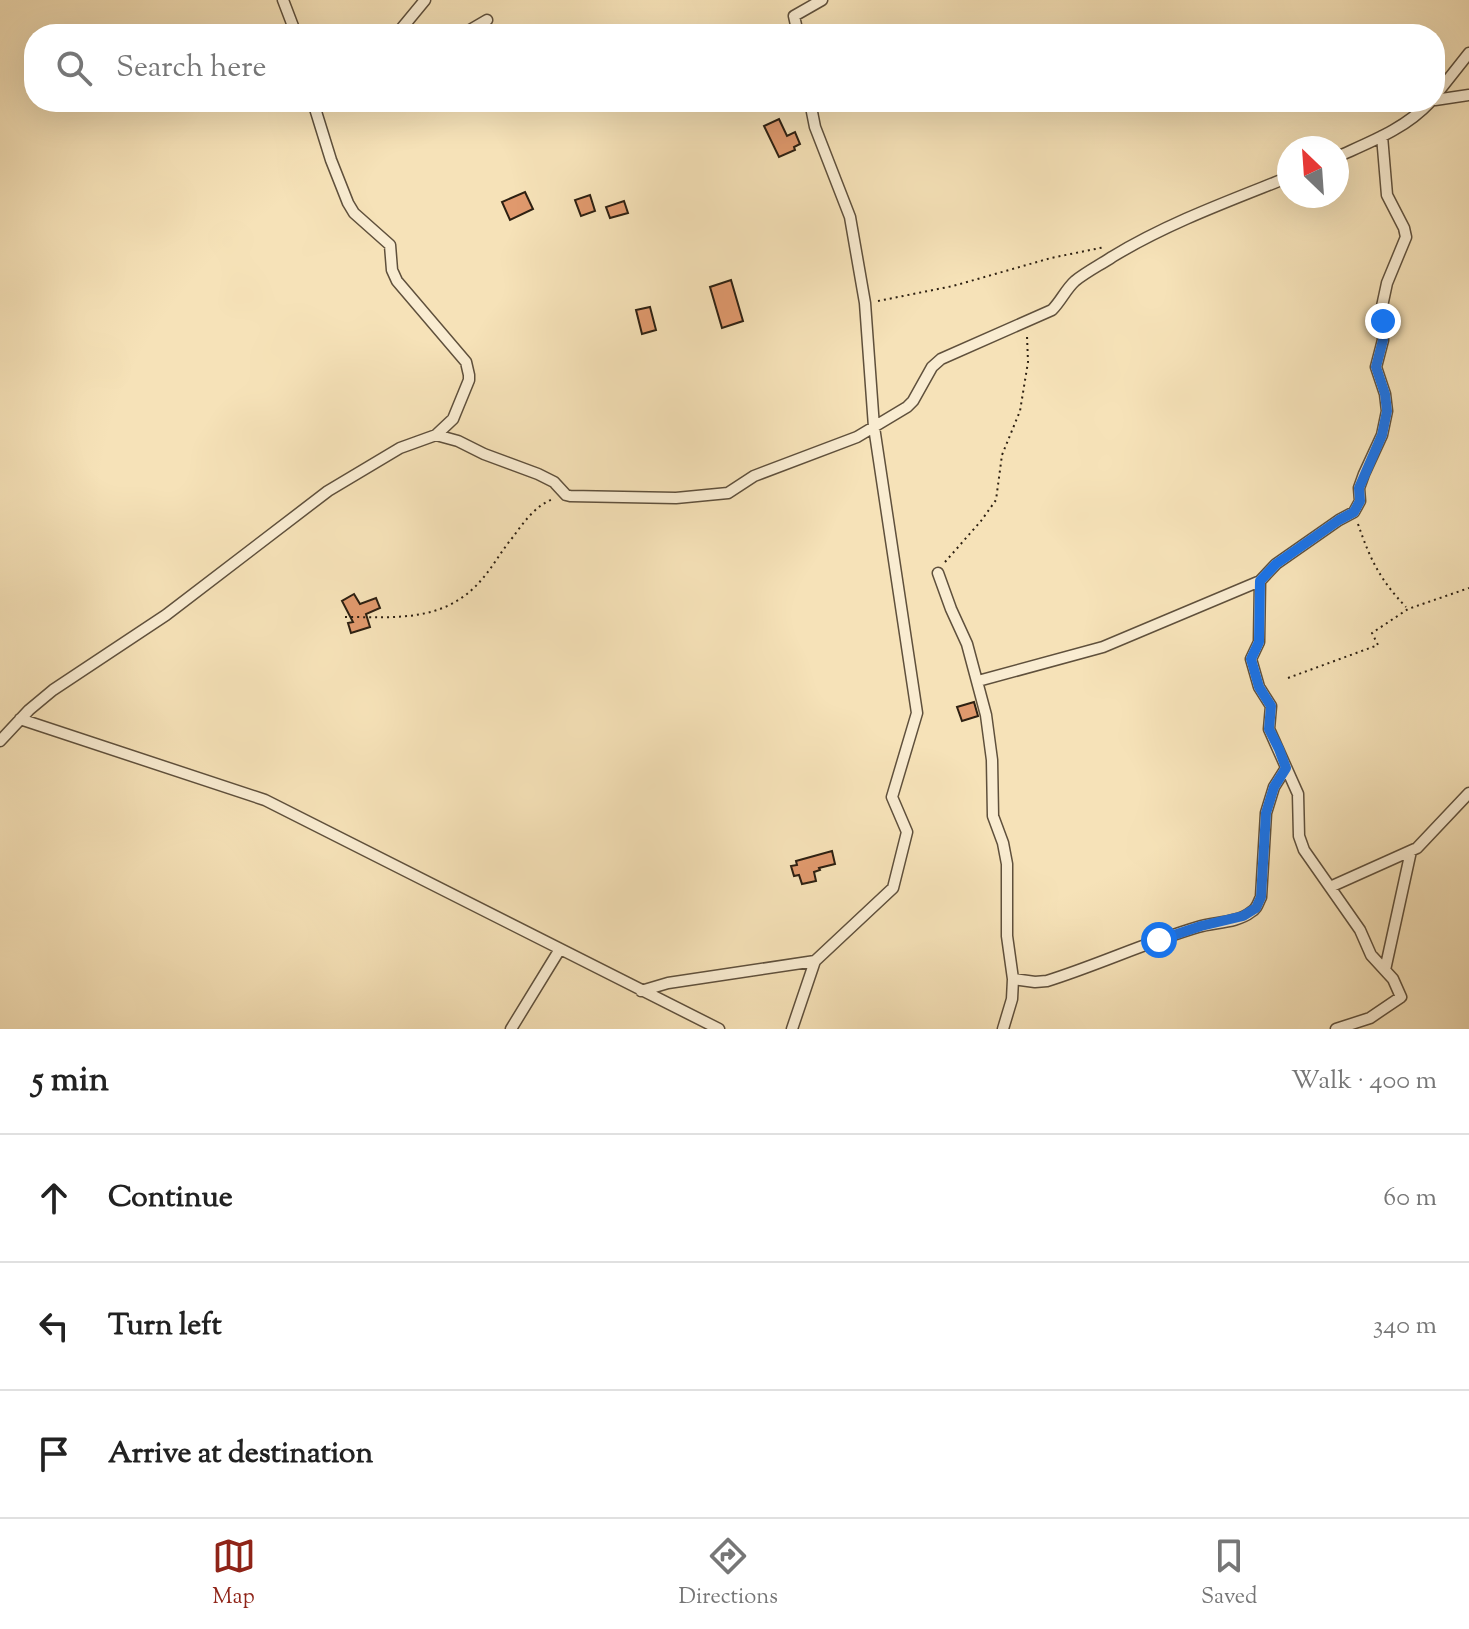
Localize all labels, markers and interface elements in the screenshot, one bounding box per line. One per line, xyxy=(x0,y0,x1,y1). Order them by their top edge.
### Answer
search box xyxy=(24,24,1445,112)
icon: search xyxy=(52,46,96,90)
text: Search here xyxy=(116,47,266,90)
north arrow xyxy=(1277,136,1349,208)
route end xyxy=(1365,303,1401,339)
route start xyxy=(1141,922,1177,958)
text: 5 min xyxy=(32,1057,109,1106)
text: Walk · 400 m xyxy=(1291,1063,1437,1100)
icon: ahead xyxy=(32,1176,76,1220)
text: Continue xyxy=(108,1177,233,1220)
text: 60 m xyxy=(1383,1180,1437,1217)
icon: left xyxy=(32,1304,76,1348)
text: Turn left xyxy=(108,1305,222,1348)
text: 340 m xyxy=(1373,1308,1437,1345)
icon: arrive xyxy=(32,1432,76,1476)
text: Arrive at destination xyxy=(108,1433,373,1476)
tab: Map xyxy=(212,1534,256,1614)
tab: Directions xyxy=(679,1534,778,1614)
tab: Saved xyxy=(1201,1534,1257,1614)

